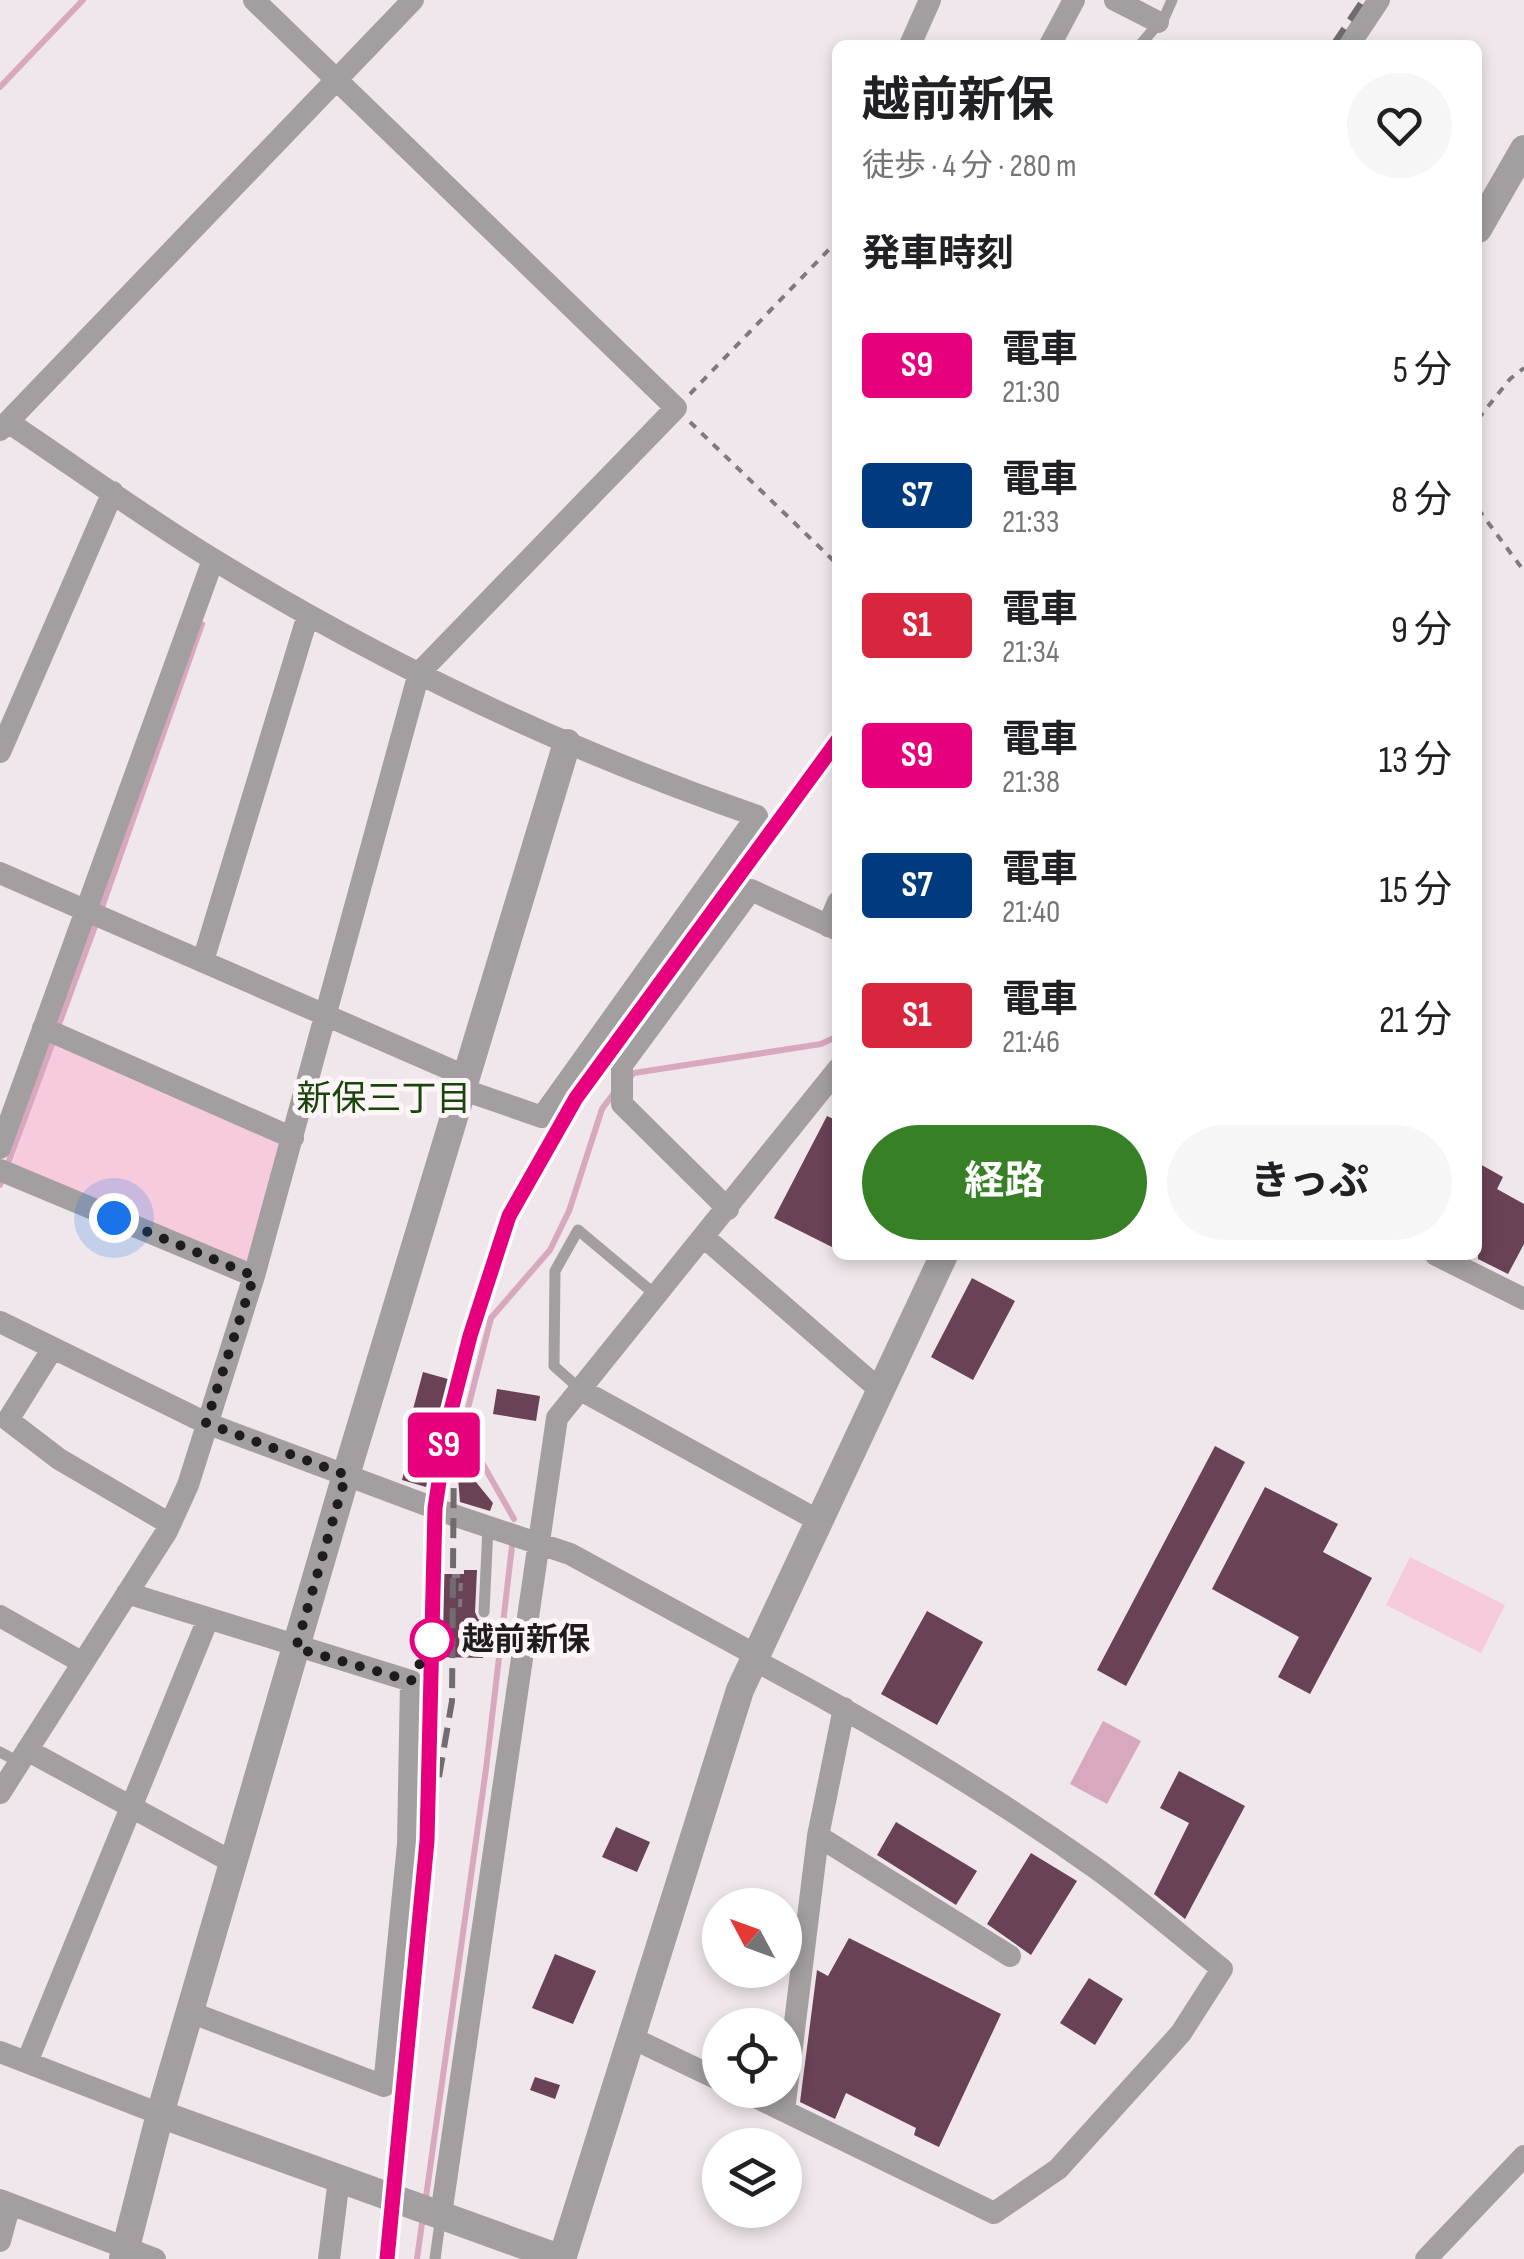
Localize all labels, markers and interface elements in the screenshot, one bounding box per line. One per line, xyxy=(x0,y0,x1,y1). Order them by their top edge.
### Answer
text: 越前新保 xyxy=(862,73,1054,130)
button: heart xyxy=(1347,73,1452,178)
text: 徒歩 · 4 分 · 280 m xyxy=(862,147,1077,186)
text: 発車時刻 xyxy=(862,232,1014,277)
text: 電車 xyxy=(1002,328,1078,373)
text: S9 xyxy=(901,344,933,387)
text: 5 分 xyxy=(1393,348,1452,393)
text: 21:30 xyxy=(1002,373,1060,412)
text: 電車 xyxy=(1002,458,1078,503)
text: S7 xyxy=(901,474,933,517)
text: 8 分 xyxy=(1391,478,1452,523)
text: 21:33 xyxy=(1002,503,1059,542)
text: 電車 xyxy=(1002,588,1078,633)
text: S1 xyxy=(902,604,932,647)
text: 9 分 xyxy=(1391,608,1452,653)
text: 21:34 xyxy=(1002,633,1059,672)
text: 電車 xyxy=(1002,718,1078,763)
text: S9 xyxy=(901,734,933,777)
text: 13 分 xyxy=(1379,738,1452,783)
text: 21:38 xyxy=(1002,763,1060,802)
text: 電車 xyxy=(1002,848,1078,893)
text: S7 xyxy=(901,864,933,907)
text: 15 分 xyxy=(1379,868,1452,913)
text: 21:40 xyxy=(1002,893,1060,932)
text: 電車 xyxy=(1002,978,1078,1023)
text: S1 xyxy=(902,994,932,1037)
text: 21 分 xyxy=(1379,998,1452,1043)
text: 21:46 xyxy=(1002,1023,1060,1062)
district label: 新保三丁目 xyxy=(296,1078,472,1121)
button: 経路 xyxy=(862,1125,1147,1240)
button: きっぷ xyxy=(1167,1125,1452,1240)
your location xyxy=(89,1193,139,1243)
line badge: S9 xyxy=(399,1412,489,1478)
text: S9 xyxy=(428,1424,460,1467)
marker: 越前新保 xyxy=(411,1619,453,1661)
place label: 越前新保 xyxy=(462,1621,590,1660)
north arrow xyxy=(702,1888,802,1988)
map controls xyxy=(702,1888,802,2228)
button: locate xyxy=(702,2008,802,2108)
button: layers xyxy=(702,2128,802,2228)

